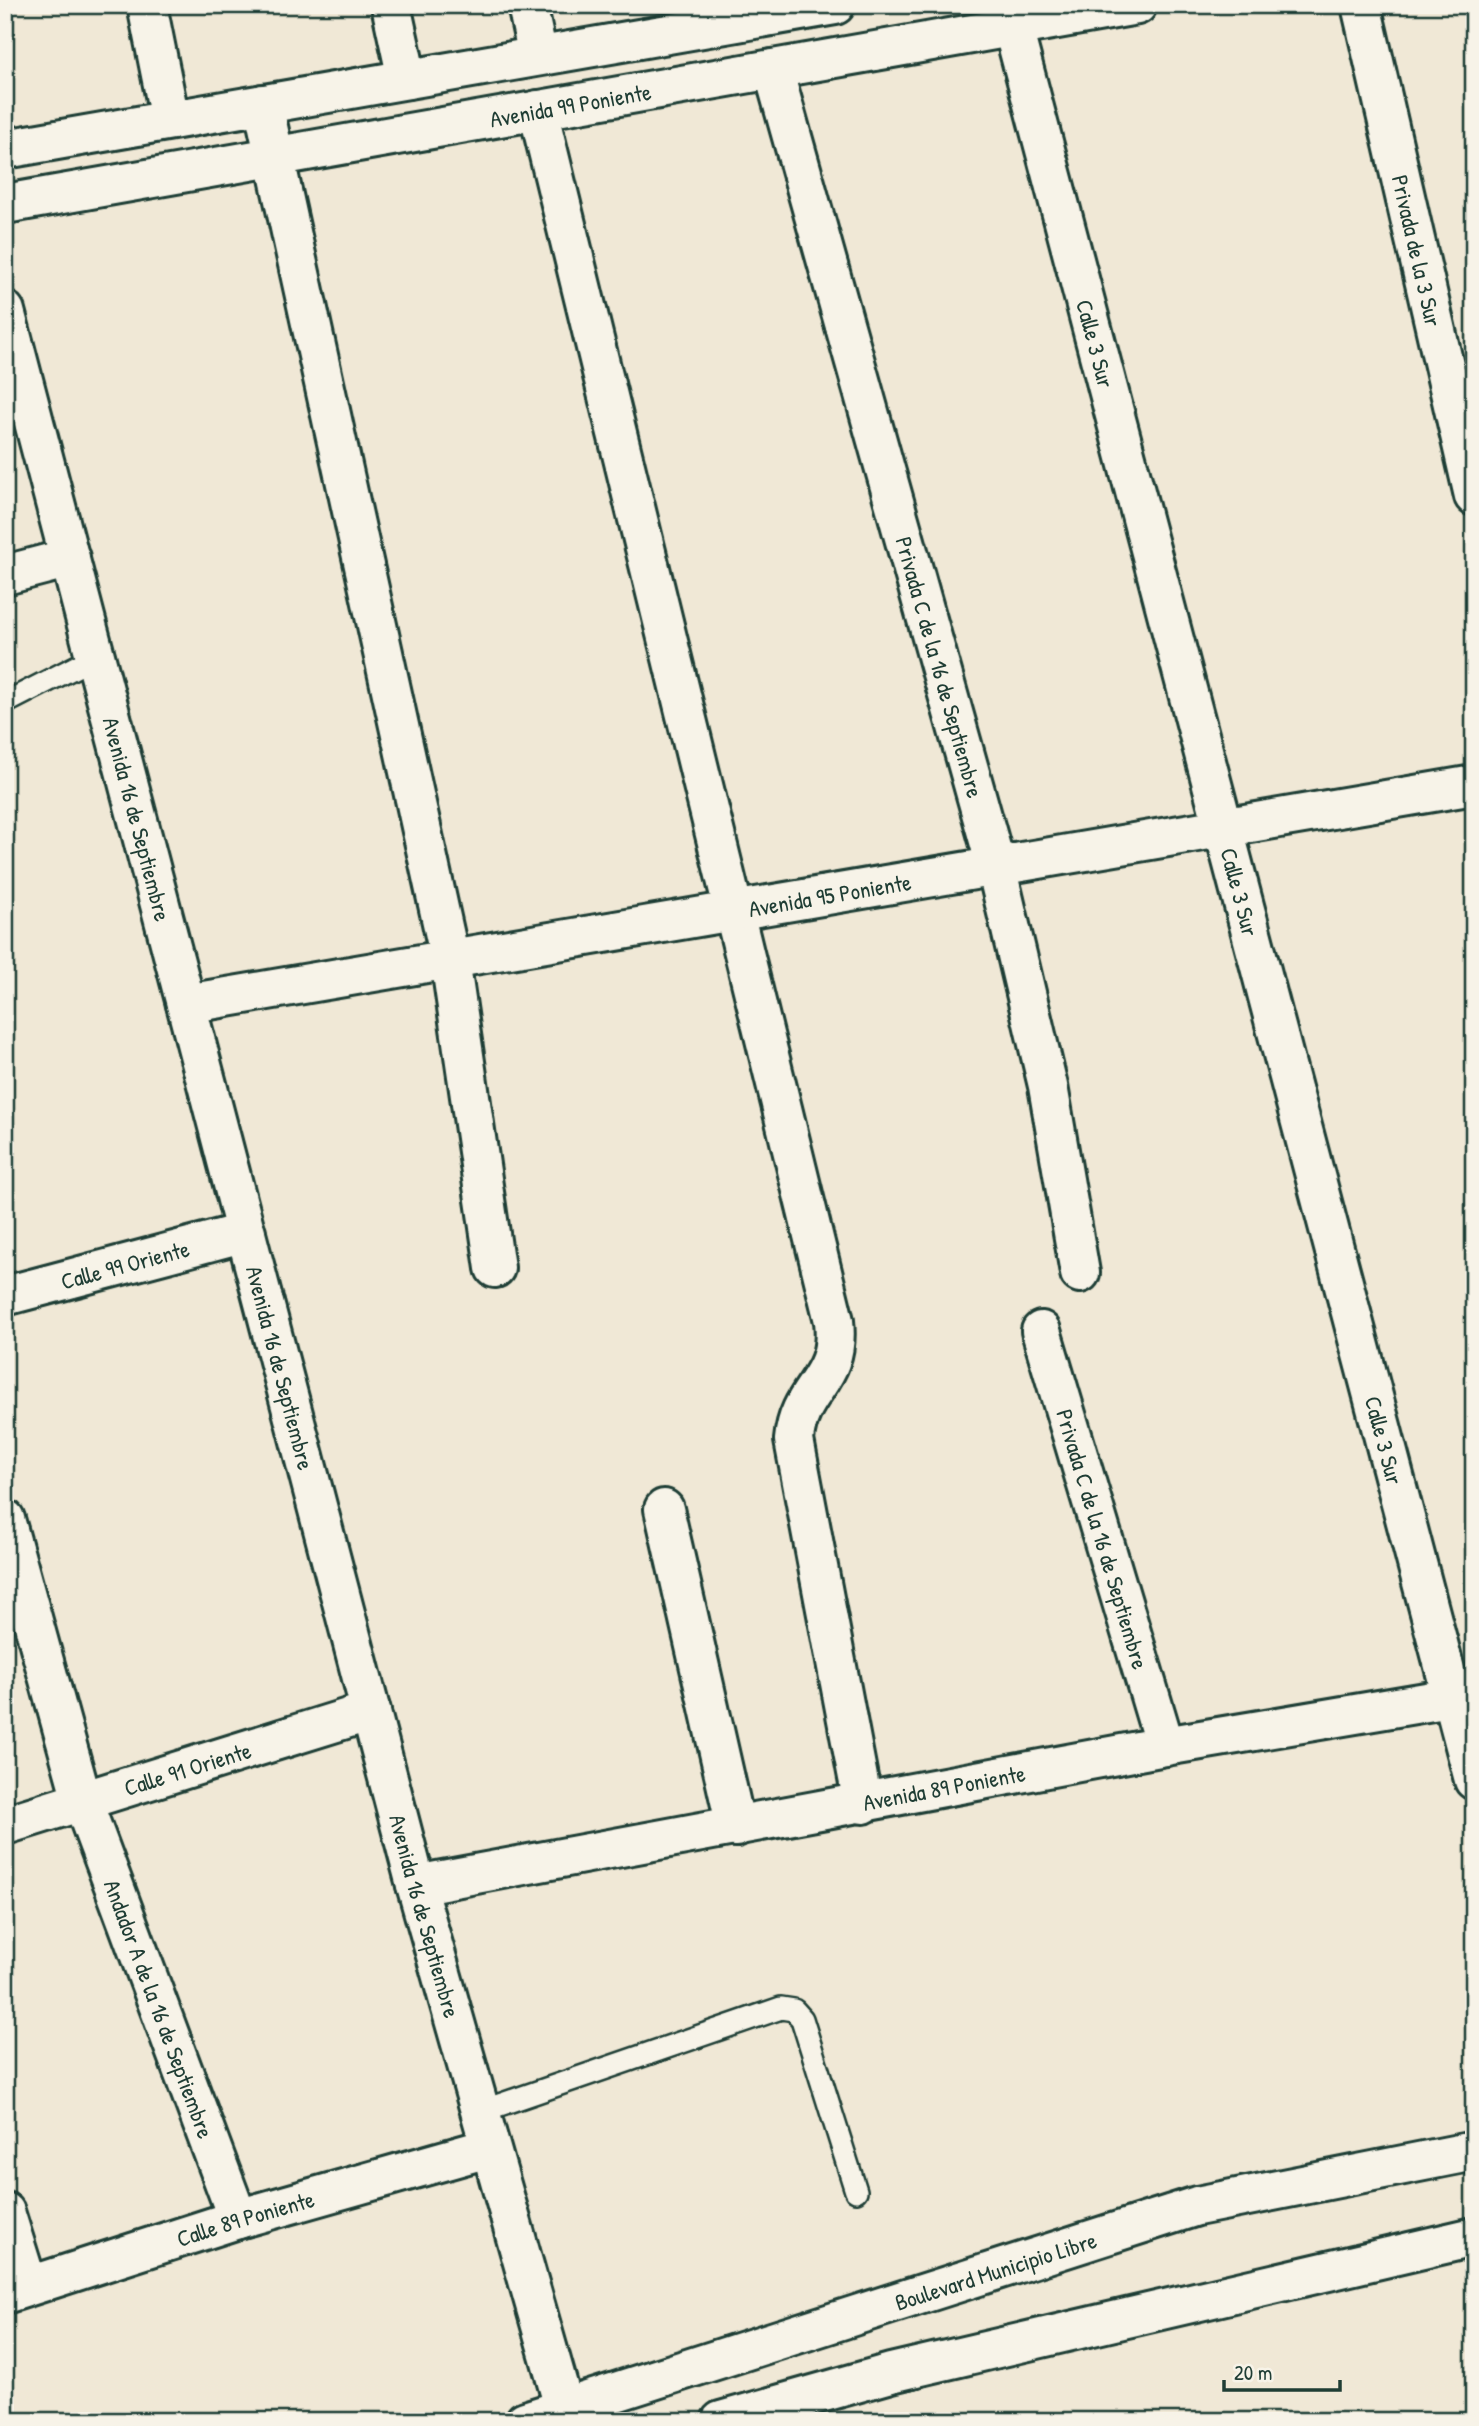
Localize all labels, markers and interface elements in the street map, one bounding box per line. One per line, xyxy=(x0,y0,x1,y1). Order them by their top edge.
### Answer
street label: Avenida 99 Poniente xyxy=(487,75,653,134)
street label: Privada de la 3 Sur xyxy=(1385,172,1450,330)
street label: Calle 3 Sur xyxy=(1070,296,1123,391)
street label: Privada C de la 16 de Septiembre xyxy=(889,533,992,801)
street label: Avenida 16 de Septiembre xyxy=(96,714,179,924)
street label: Calle 3 Sur xyxy=(1214,844,1267,940)
street label: Avenida 95 Poniente xyxy=(746,865,913,924)
street label: Calle 99 Oriente xyxy=(57,1232,192,1296)
street label: Avenida 16 de Septiembre xyxy=(239,1262,322,1473)
street label: Calle 3 Sur xyxy=(1358,1393,1411,1488)
street label: Privada C de la 16 de Septiembre xyxy=(1050,1405,1157,1673)
street label: Calle 91 Oriente xyxy=(120,1734,255,1803)
street label: Avenida 89 Poniente xyxy=(860,1757,1028,1817)
street label: Avenida 16 de Septiembre xyxy=(383,1811,468,2021)
street label: Andador A de la 16 de Septiembre xyxy=(97,1875,222,2142)
street label: Calle 89 Poniente xyxy=(172,2183,318,2253)
street label: Boulevard Municipio Libre xyxy=(891,2224,1100,2317)
scale bar xyxy=(1224,2349,1339,2393)
text: 20 m xyxy=(1234,2358,1272,2387)

